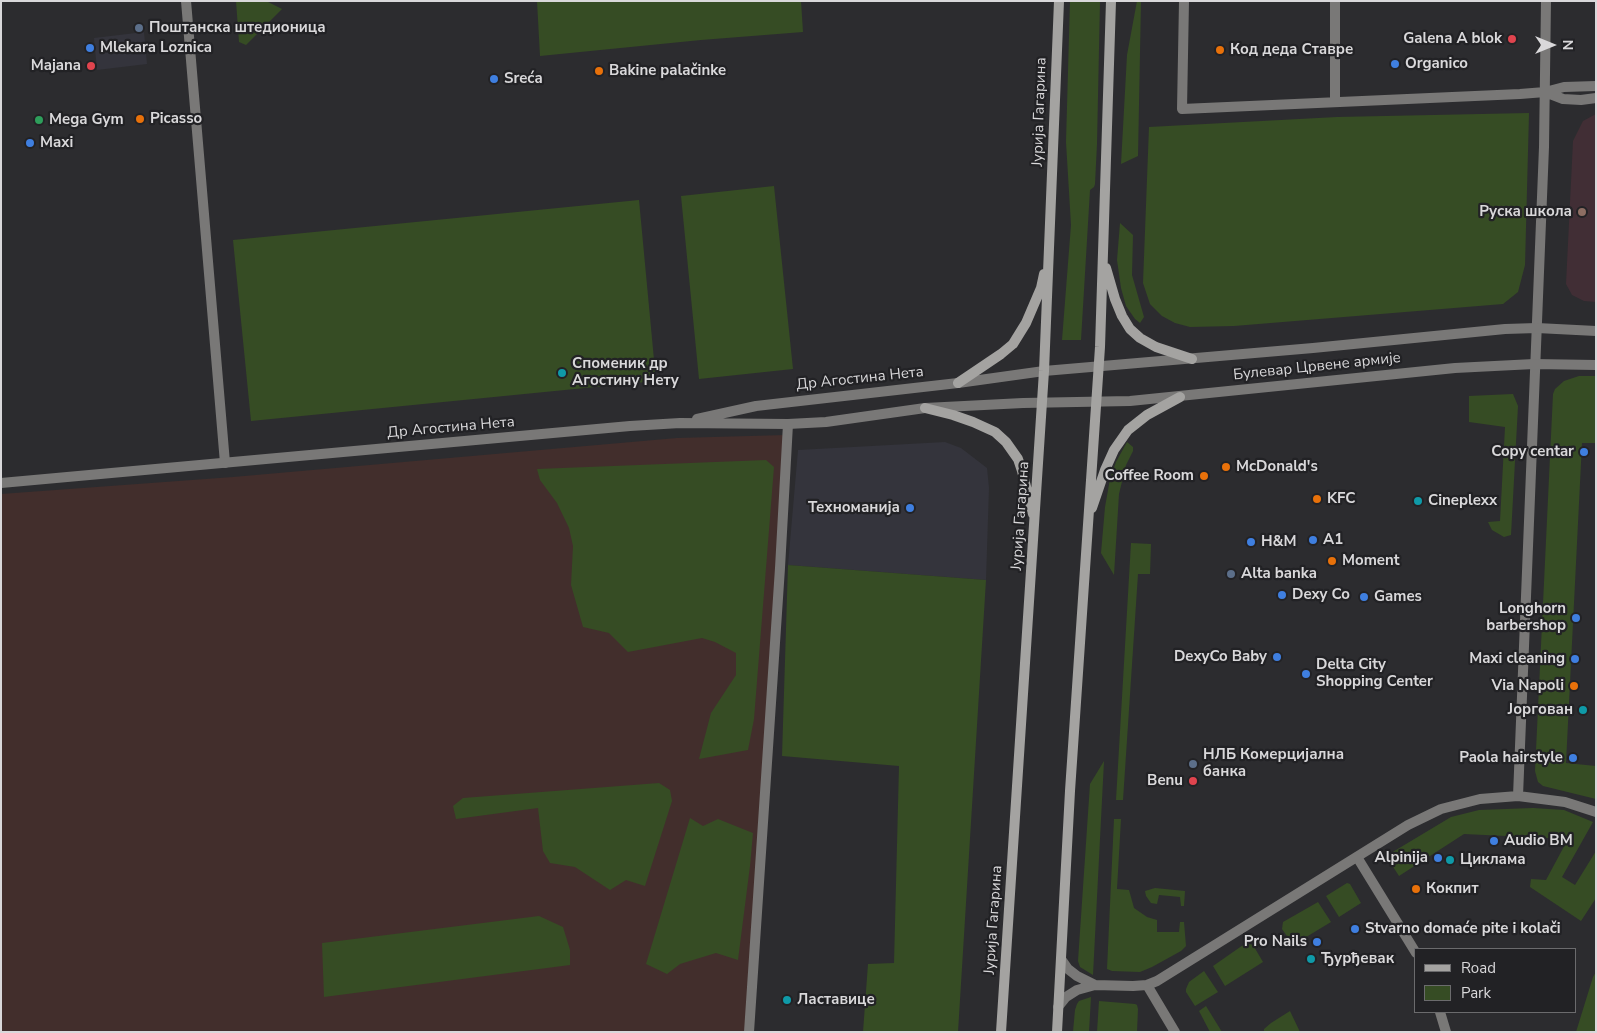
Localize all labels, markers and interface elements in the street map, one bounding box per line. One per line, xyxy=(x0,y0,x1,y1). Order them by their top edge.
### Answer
place label: Поштанска штедионица xyxy=(149,19,326,37)
north arrow xyxy=(1527,20,1577,70)
marker: Поштанска штедионица xyxy=(133,22,145,34)
place label: Galena A blok xyxy=(1403,30,1502,48)
marker: Galena A blok xyxy=(1506,33,1518,45)
place label: Mlekara Loznica xyxy=(100,39,212,57)
text: N xyxy=(1558,40,1577,50)
place label: Код деда Ставре xyxy=(1230,41,1353,59)
marker: Mlekara Loznica xyxy=(84,42,96,54)
marker: Код деда Ставре xyxy=(1214,44,1226,56)
place label: Organico xyxy=(1405,55,1468,73)
place label: Majana xyxy=(31,57,81,75)
street label: Јурија Гагарина xyxy=(1029,57,1051,167)
marker: Organico xyxy=(1389,58,1401,70)
marker: Majana xyxy=(85,60,97,72)
place label: Bakine palačinke xyxy=(609,62,726,80)
marker: Bakine palačinke xyxy=(593,65,605,77)
place label: Sreća xyxy=(504,70,543,88)
marker: Sreća xyxy=(488,73,500,85)
place label: Picasso xyxy=(150,110,202,128)
place label: Mega Gym xyxy=(49,111,124,129)
marker: Picasso xyxy=(134,113,146,125)
marker: Mega Gym xyxy=(33,114,45,126)
place label: Maxi xyxy=(40,134,73,152)
marker: Maxi xyxy=(24,137,36,149)
place label: Руска школа xyxy=(1479,203,1572,221)
marker: Руска школа xyxy=(1576,206,1588,218)
street label: Булевар Црвене армије xyxy=(1232,349,1402,385)
place label: Споменик др Агостину Нету xyxy=(572,355,679,390)
street label: Др Агостина Нета xyxy=(795,363,925,395)
marker: Споменик др Агостину Нету xyxy=(556,367,568,379)
street label: Др Агостина Нета xyxy=(386,413,516,443)
place label: Copy centar xyxy=(1491,443,1574,461)
marker: Copy centar xyxy=(1578,446,1590,458)
place label: McDonald's xyxy=(1236,458,1318,476)
street label: Јурија Гагарина xyxy=(1008,461,1034,571)
marker: McDonald's xyxy=(1220,461,1232,473)
place label: Coffee Room xyxy=(1105,467,1194,485)
marker: Coffee Room xyxy=(1198,470,1210,482)
place label: KFC xyxy=(1327,490,1355,508)
place label: Cineplexx xyxy=(1428,492,1497,510)
marker: KFC xyxy=(1311,493,1323,505)
marker: Cineplexx xyxy=(1412,495,1424,507)
place label: Техноманија xyxy=(808,499,900,517)
marker: Техноманија xyxy=(904,502,916,514)
place label: A1 xyxy=(1323,531,1343,549)
place label: H&M xyxy=(1261,533,1297,551)
marker: A1 xyxy=(1307,534,1319,546)
marker: H&M xyxy=(1245,536,1257,548)
place label: Moment xyxy=(1342,552,1399,570)
marker: Moment xyxy=(1326,555,1338,567)
place label: Alta banka xyxy=(1241,565,1317,583)
marker: Alta banka xyxy=(1225,568,1237,580)
place label: Dexy Co xyxy=(1292,586,1350,604)
place label: Games xyxy=(1374,588,1422,606)
marker: Dexy Co xyxy=(1276,589,1288,601)
marker: Games xyxy=(1358,591,1370,603)
place label: Longhorn barbershop xyxy=(1486,600,1566,635)
marker: Longhorn barbershop xyxy=(1570,612,1582,624)
place label: DexyCo Baby xyxy=(1174,648,1267,666)
place label: Maxi cleaning xyxy=(1469,650,1565,668)
marker: DexyCo Baby xyxy=(1271,651,1283,663)
marker: Maxi cleaning xyxy=(1569,653,1581,665)
place label: Delta City Shopping Center xyxy=(1316,656,1433,691)
marker: Delta City Shopping Center xyxy=(1300,668,1312,680)
place label: Via Napoli xyxy=(1492,677,1564,695)
marker: Via Napoli xyxy=(1568,680,1580,692)
place label: Јоргован xyxy=(1508,701,1573,719)
marker: Јоргован xyxy=(1577,704,1589,716)
place label: НЛБ Комерцијална банка xyxy=(1203,746,1344,781)
place label: Paola hairstyle xyxy=(1459,749,1563,767)
marker: Paola hairstyle xyxy=(1567,752,1579,764)
marker: НЛБ Комерцијална банка xyxy=(1187,758,1199,770)
place label: Benu xyxy=(1147,772,1183,790)
marker: Benu xyxy=(1187,775,1199,787)
place label: Audio BM xyxy=(1504,832,1573,850)
marker: Audio BM xyxy=(1488,835,1500,847)
place label: Alpinija xyxy=(1375,849,1428,867)
place label: Циклама xyxy=(1460,851,1526,869)
marker: Alpinija xyxy=(1432,852,1444,864)
marker: Циклама xyxy=(1444,854,1456,866)
street label: Јурија Гагарина xyxy=(981,865,1007,975)
place label: Кокпит xyxy=(1426,880,1478,898)
marker: Кокпит xyxy=(1410,883,1422,895)
place label: Stvarno domaće pite i kolači xyxy=(1365,920,1561,938)
marker: Stvarno domaće pite i kolači xyxy=(1349,923,1361,935)
place label: Pro Nails xyxy=(1244,933,1307,951)
marker: Pro Nails xyxy=(1311,936,1323,948)
legend xyxy=(1414,948,1577,1013)
place label: Ђурђевак xyxy=(1321,950,1394,968)
marker: Ђурђевак xyxy=(1305,953,1317,965)
text: Road xyxy=(1461,958,1496,978)
text: Park xyxy=(1461,983,1491,1003)
place label: Ластавице xyxy=(797,991,875,1009)
marker: Ластавице xyxy=(781,994,793,1006)

